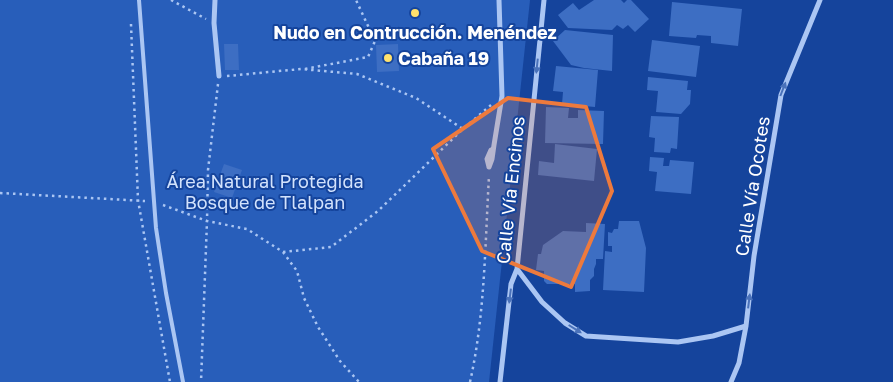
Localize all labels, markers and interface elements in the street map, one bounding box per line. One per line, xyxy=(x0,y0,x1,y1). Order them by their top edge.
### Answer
marker: Nudo en Contrucción. Menéndez xyxy=(409,7,421,19)
place label: Nudo en Contrucción. Menéndez xyxy=(273,21,557,43)
place label: Cabaña 19 xyxy=(398,47,489,69)
marker: Cabaña 19 xyxy=(382,52,394,64)
one-way arrow xyxy=(533,58,541,74)
one-way arrow xyxy=(779,81,787,96)
street label: Calle Vía Ocotes xyxy=(730,114,774,258)
street label: Calle Vía Encinos xyxy=(491,115,529,265)
park label: Área Natural Protegida Bosque de Tlalpan xyxy=(166,170,364,213)
one-way arrow xyxy=(506,289,514,305)
one-way arrow xyxy=(745,293,753,309)
one-way arrow xyxy=(568,325,581,334)

